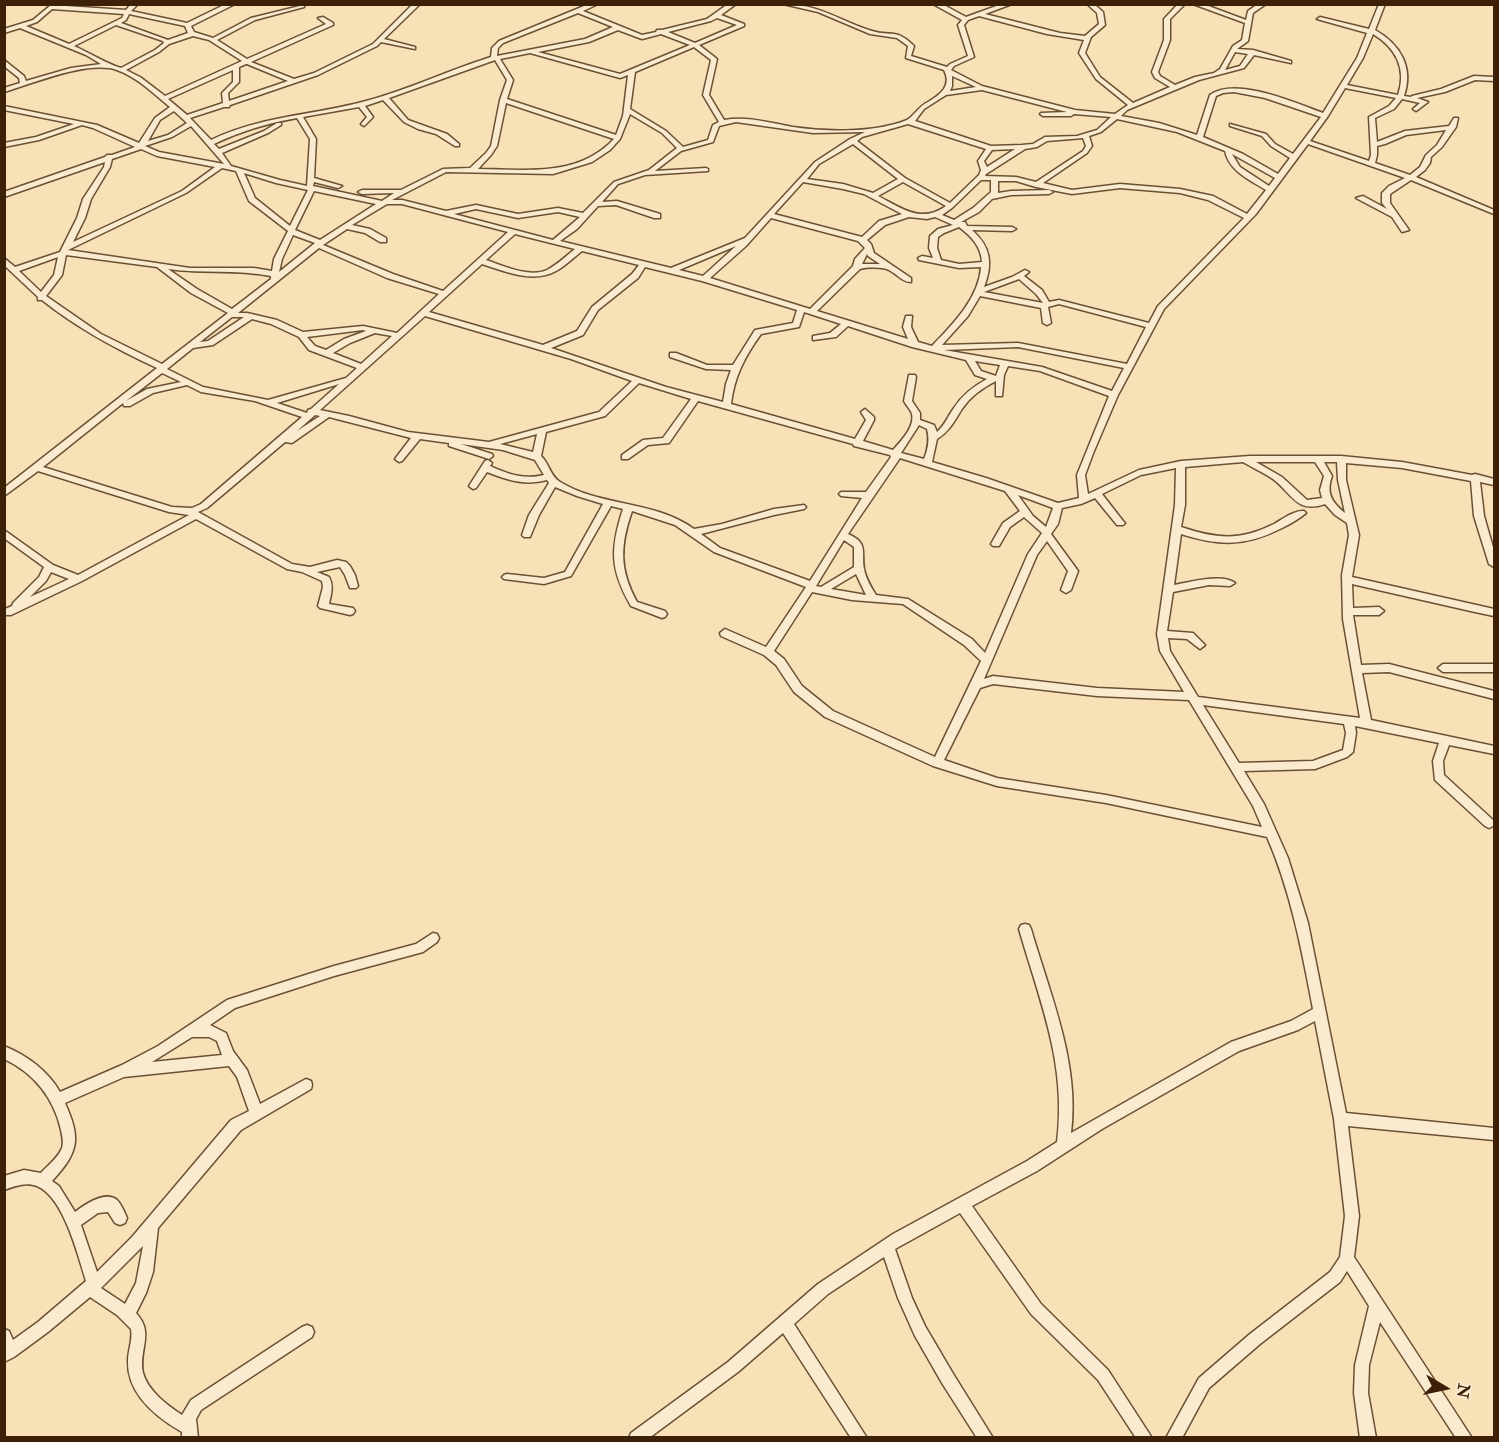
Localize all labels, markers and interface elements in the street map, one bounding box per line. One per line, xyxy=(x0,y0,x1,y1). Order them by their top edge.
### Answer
north arrow xyxy=(1415,1358,1475,1418)
text: N xyxy=(1452,1382,1474,1399)

